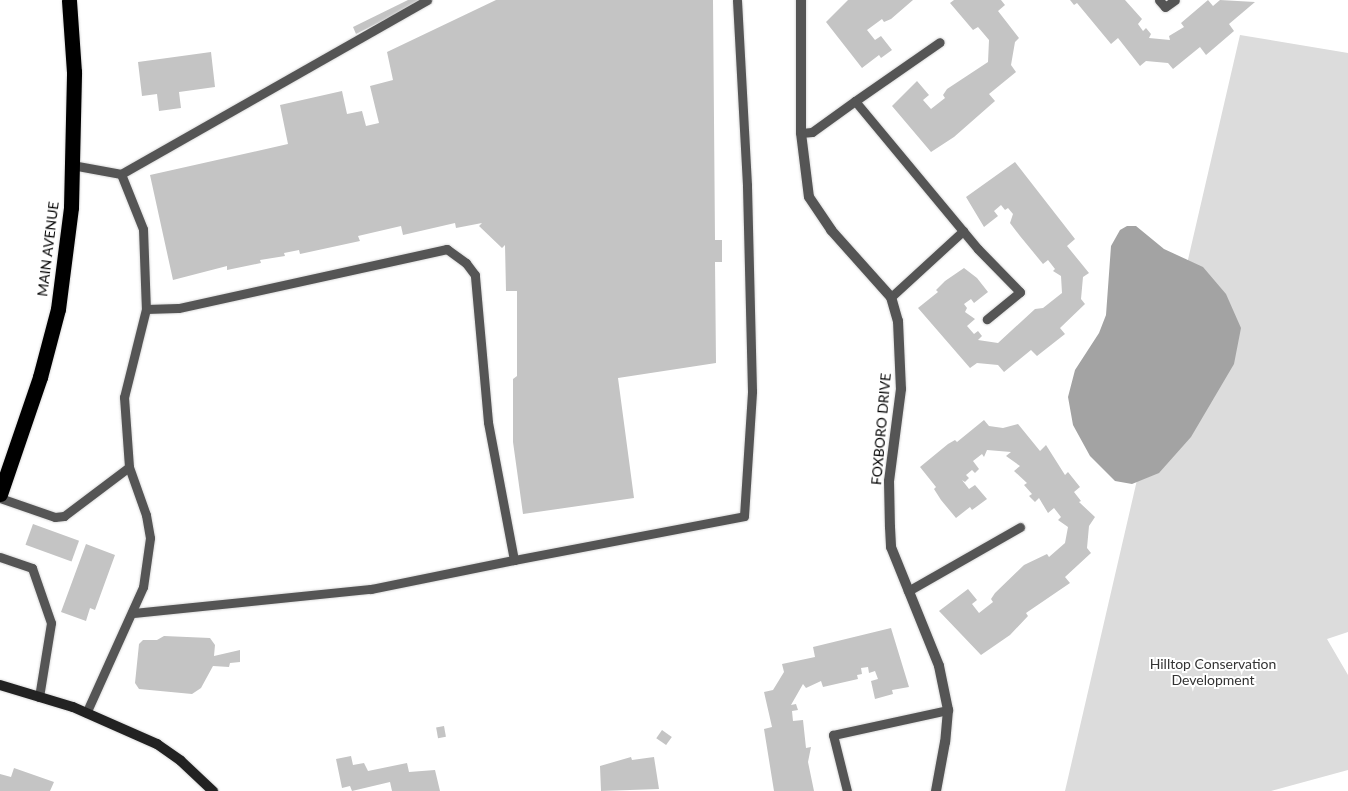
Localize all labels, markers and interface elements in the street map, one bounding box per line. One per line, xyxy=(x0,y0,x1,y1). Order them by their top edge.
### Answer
street label: MAIN AVENUE xyxy=(34,200,62,298)
street label: FOXBORO DRIVE xyxy=(868,372,894,486)
park label: Hilltop Conservation Development xyxy=(1150,656,1276,689)

